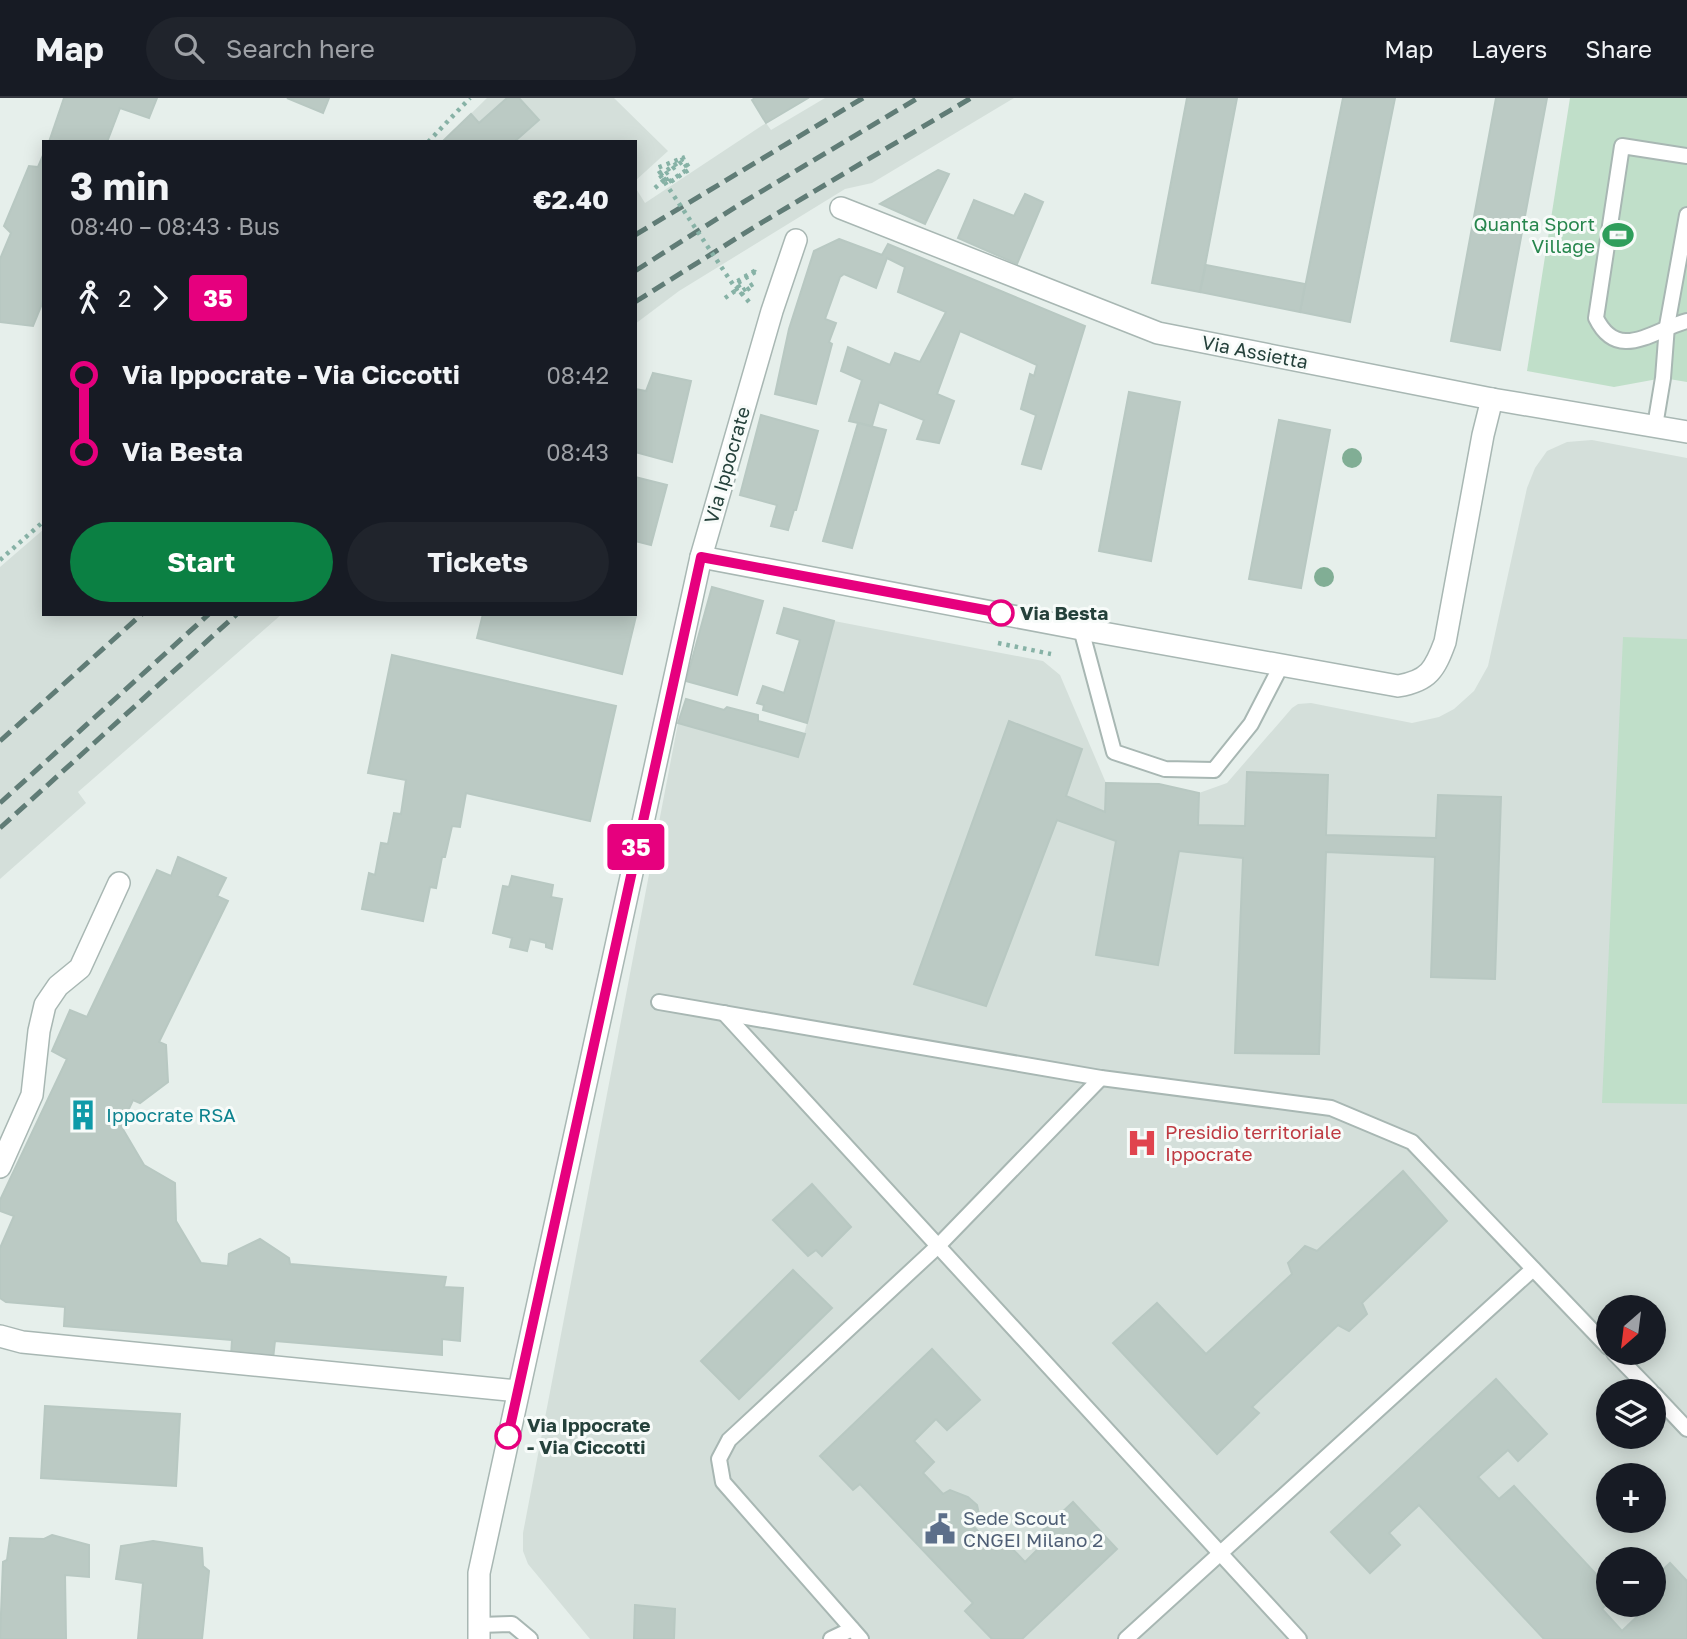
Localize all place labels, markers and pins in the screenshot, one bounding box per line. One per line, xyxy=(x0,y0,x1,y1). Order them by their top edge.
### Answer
place label: Quanta Sport Village xyxy=(1473,212,1595,257)
sports icon: Quanta Sport Village xyxy=(1601,218,1635,252)
marker: Via Besta xyxy=(988,600,1014,626)
place label: Via Besta xyxy=(1020,601,1108,624)
building icon: Ippocrate RSA xyxy=(66,1098,100,1132)
place label: Ippocrate RSA xyxy=(106,1103,236,1126)
place label: Presidio territoriale Ippocrate xyxy=(1165,1120,1341,1165)
hospital icon: Presidio territoriale Ippocrate xyxy=(1125,1126,1159,1160)
place label: Via Ippocrate - Via Ciccotti xyxy=(527,1413,651,1458)
marker: Via Ippocrate - Via Ciccotti xyxy=(495,1423,521,1449)
place label: Sede Scout CNGEI Milano 2 xyxy=(963,1506,1103,1551)
public building icon: Sede Scout CNGEI Milano 2 xyxy=(923,1512,957,1546)

